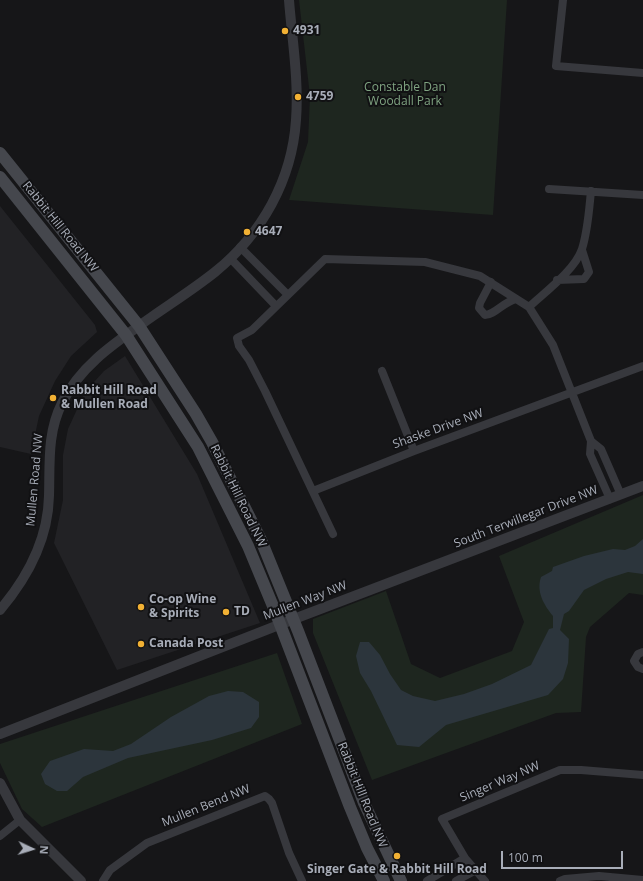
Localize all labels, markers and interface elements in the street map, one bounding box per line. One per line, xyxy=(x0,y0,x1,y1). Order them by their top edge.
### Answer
place label: 4931 xyxy=(293,24,320,38)
marker: 4931 xyxy=(280,26,290,36)
park label: Constable Dan Woodall Park xyxy=(364,81,446,109)
place label: 4759 xyxy=(306,90,333,104)
marker: 4759 xyxy=(293,92,303,102)
street label: Rabbit Hill Road NW xyxy=(19,179,101,275)
place label: 4647 xyxy=(255,225,282,239)
marker: 4647 xyxy=(242,227,252,237)
place label: Rabbit Hill Road & Mullen Road xyxy=(61,384,157,412)
marker: Rabbit Hill Road & Mullen Road xyxy=(48,393,58,403)
street label: Shaske Drive NW xyxy=(391,406,485,452)
street label: Mullen Road NW xyxy=(24,433,46,527)
street label: Rabbit Hill Road NW xyxy=(207,442,269,550)
street label: South Terwillegar Drive NW xyxy=(452,483,600,551)
street label: Mullen Way NW xyxy=(261,578,349,624)
place label: Co-op Wine & Spirits xyxy=(149,593,216,621)
marker: Co-op Wine & Spirits xyxy=(136,602,146,612)
place label: TD xyxy=(234,605,250,619)
marker: TD xyxy=(221,607,231,617)
place label: Canada Post xyxy=(149,637,223,651)
marker: Canada Post xyxy=(136,639,146,649)
street label: Rabbit Hill Road NW xyxy=(334,740,390,850)
street label: Singer Way NW xyxy=(458,759,542,805)
street label: Mullen Bend NW xyxy=(160,782,252,830)
north arrow xyxy=(12,829,52,869)
scale bar xyxy=(503,843,625,869)
text: N xyxy=(37,845,52,855)
text: 100 m xyxy=(508,849,543,866)
marker: Singer Gate & Rabbit Hill Road xyxy=(392,851,402,861)
place label: Singer Gate & Rabbit Hill Road xyxy=(307,863,487,877)

